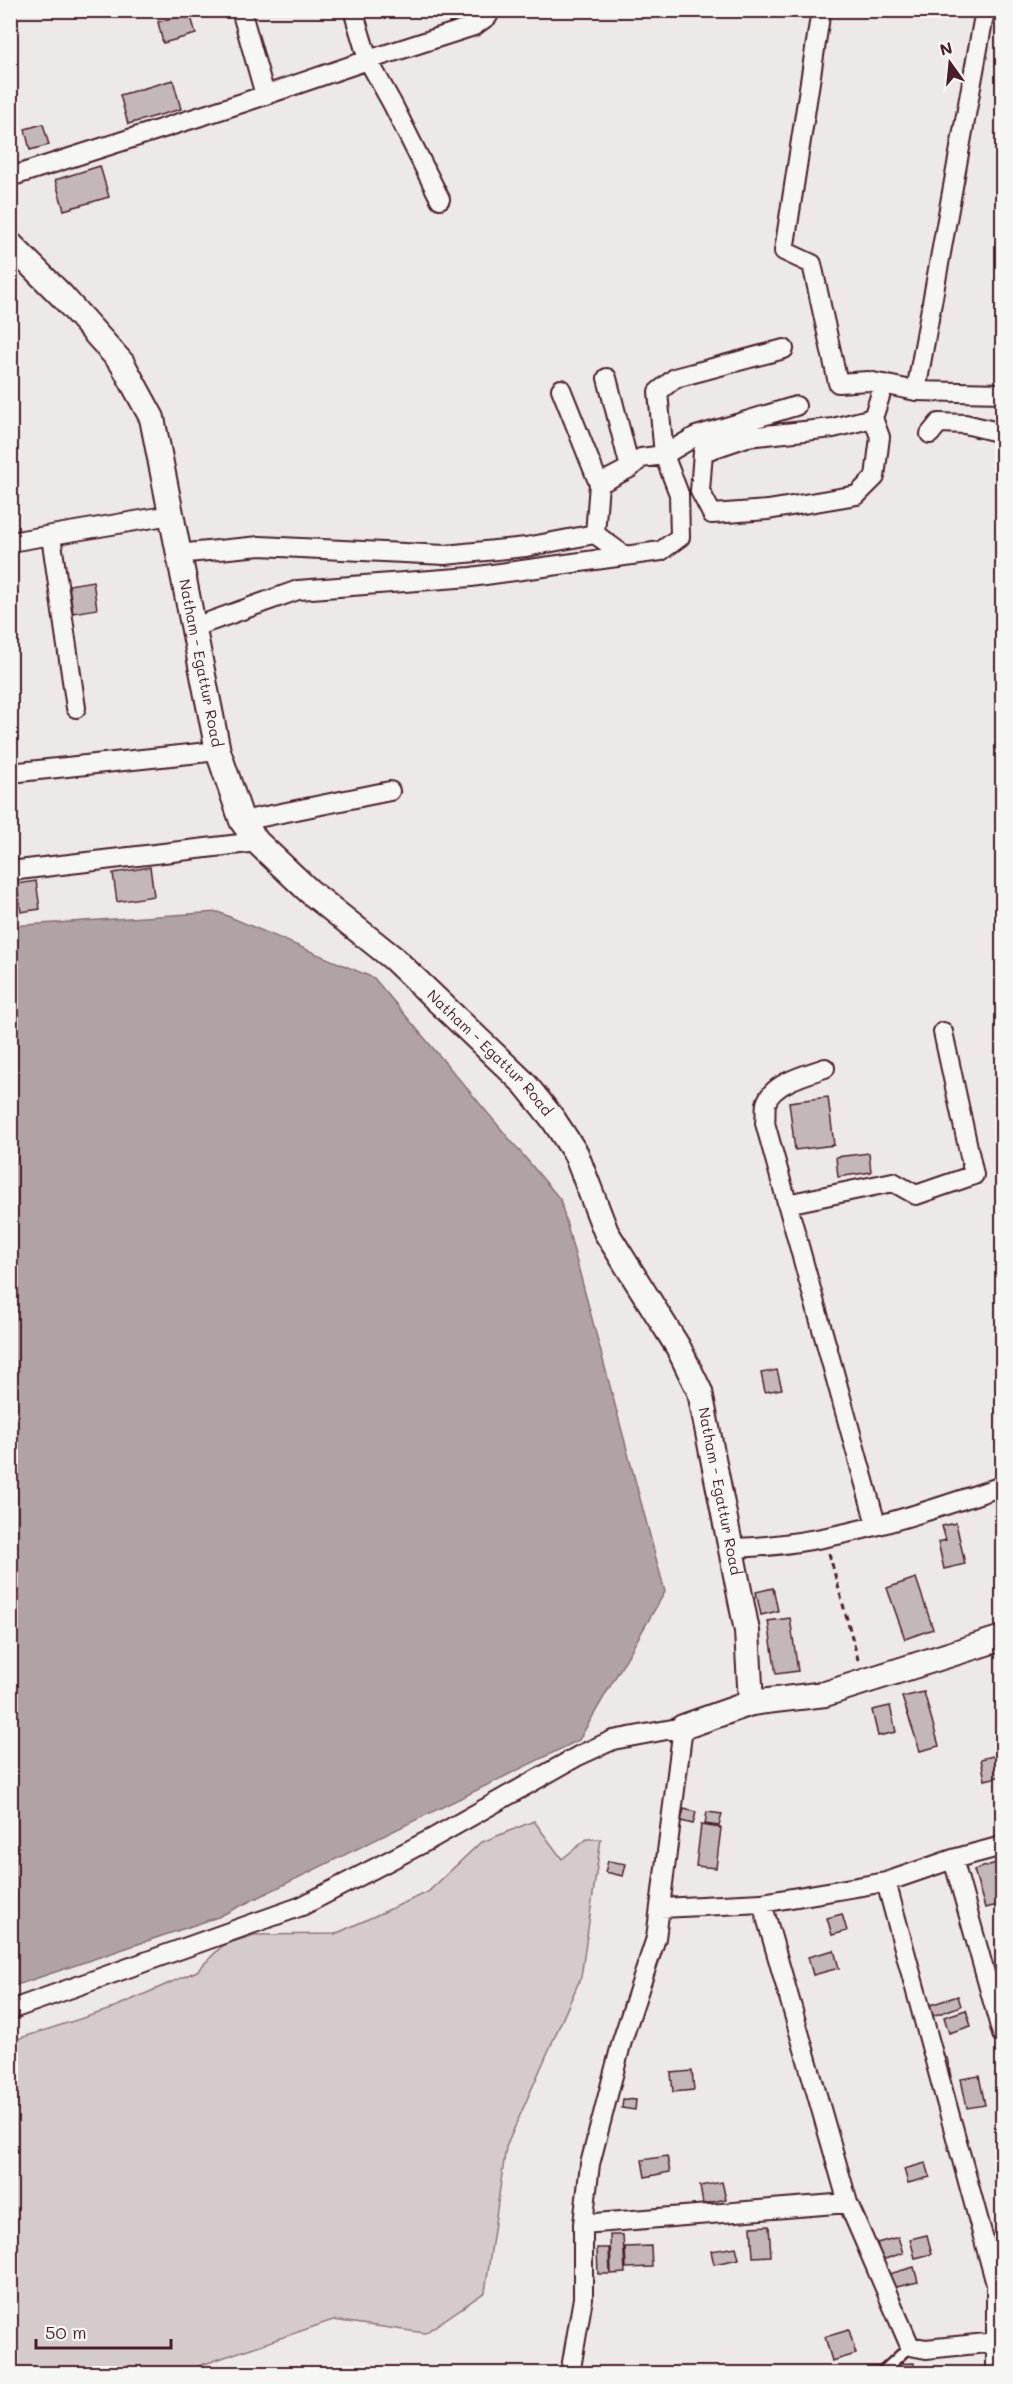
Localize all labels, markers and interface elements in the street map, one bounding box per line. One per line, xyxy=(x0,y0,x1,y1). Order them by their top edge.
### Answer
north arrow xyxy=(920,33,980,93)
text: N xyxy=(937,36,955,60)
street label: Natham - Egattur Road xyxy=(175,577,228,749)
street label: Natham - Egattur Road xyxy=(423,985,558,1120)
street label: Natham - Egattur Road xyxy=(694,1405,747,1577)
scale bar xyxy=(36,2312,171,2350)
text: 50 m xyxy=(45,2320,87,2344)

